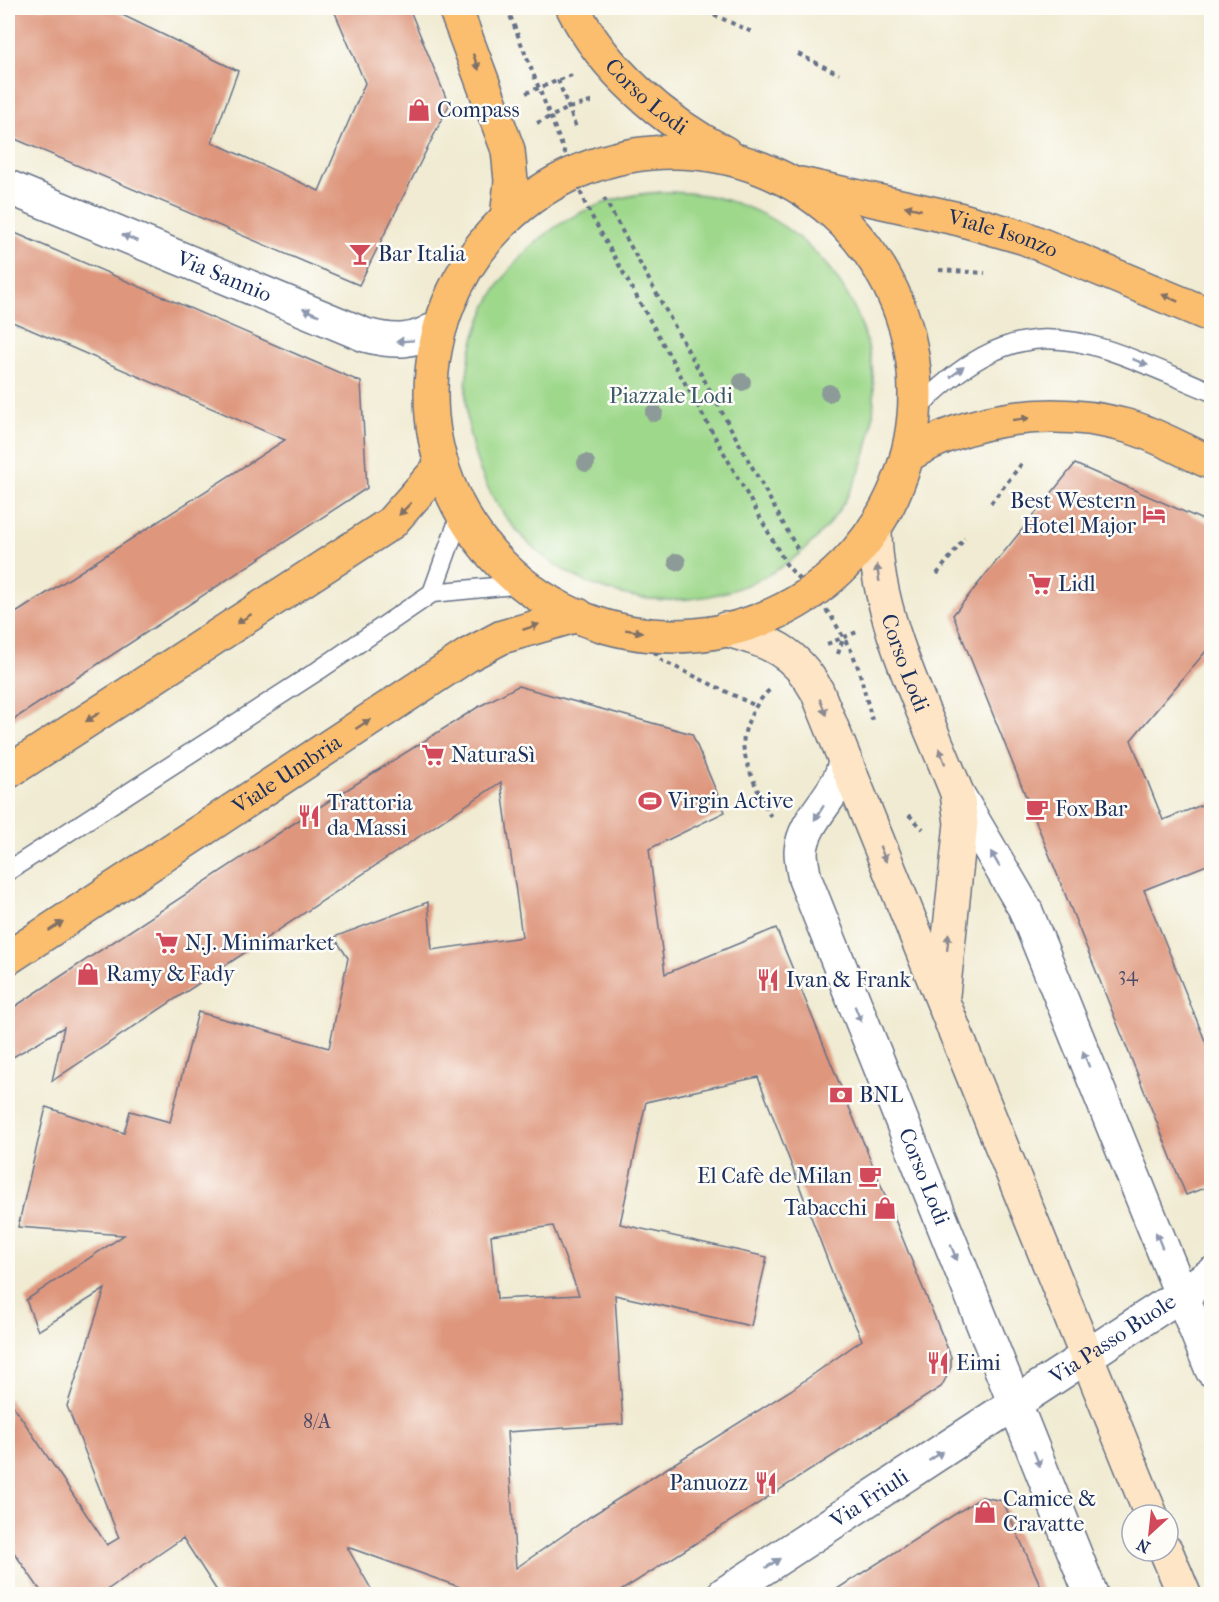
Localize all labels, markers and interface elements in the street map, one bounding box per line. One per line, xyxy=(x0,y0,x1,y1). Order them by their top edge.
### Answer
one-way arrow xyxy=(472,53,481,71)
street label: Corso Lodi xyxy=(599,53,693,140)
shop icon: Compass xyxy=(406,97,432,123)
place label: Compass xyxy=(437,97,520,123)
one-way arrow xyxy=(904,203,923,213)
street label: Viale Isonzo xyxy=(945,204,1062,263)
one-way arrow xyxy=(121,233,139,243)
bar icon: Bar Italia xyxy=(347,241,373,267)
place label: Bar Italia xyxy=(378,241,466,267)
street label: Via Sannio xyxy=(172,245,275,308)
one-way arrow xyxy=(1161,293,1178,302)
one-way arrow xyxy=(301,307,319,317)
one-way arrow xyxy=(395,336,414,345)
one-way arrow xyxy=(1131,357,1149,367)
one-way arrow xyxy=(949,367,964,379)
park label: Piazzale Lodi xyxy=(609,383,734,409)
one-way arrow xyxy=(1012,414,1031,424)
place label: Best Western Hotel Major xyxy=(1010,488,1137,539)
hotel icon: Best Western Hotel Major xyxy=(1141,501,1167,527)
one-way arrow xyxy=(398,502,412,516)
one-way arrow xyxy=(873,563,882,582)
supermarket icon: Lidl xyxy=(1027,571,1053,597)
place label: Lidl xyxy=(1058,571,1096,597)
street label: Corso Lodi xyxy=(876,611,935,716)
one-way arrow xyxy=(236,613,252,624)
one-way arrow xyxy=(522,622,540,632)
one-way arrow xyxy=(625,627,644,636)
one-way arrow xyxy=(819,698,828,716)
one-way arrow xyxy=(85,711,101,722)
one-way arrow xyxy=(354,718,370,730)
street label: Viale Umbria xyxy=(227,729,347,820)
supermarket icon: NaturaSì xyxy=(420,742,446,768)
place label: NaturaSì xyxy=(451,742,536,768)
one-way arrow xyxy=(937,747,946,765)
sports icon: Virgin Active xyxy=(637,788,663,814)
place label: Virgin Active xyxy=(667,788,793,814)
place label: Trattoria da Massi xyxy=(327,790,413,841)
cafe icon: Fox Bar xyxy=(1024,796,1050,822)
place label: Fox Bar xyxy=(1055,796,1128,822)
restaurant icon: Trattoria da Massi xyxy=(296,803,322,829)
one-way arrow xyxy=(814,805,825,821)
one-way arrow xyxy=(878,846,888,864)
one-way arrow xyxy=(990,850,1000,867)
one-way arrow xyxy=(48,920,65,931)
supermarket icon: N.J. Minimarket xyxy=(154,930,180,956)
place label: N.J. Minimarket xyxy=(185,930,335,956)
one-way arrow xyxy=(943,932,953,951)
shop icon: Ramy & Fady xyxy=(75,961,101,987)
place label: Ramy & Fady xyxy=(106,961,236,987)
house number: 34 xyxy=(1118,963,1139,986)
restaurant icon: Ivan & Frank xyxy=(755,967,781,993)
place label: Ivan & Frank xyxy=(786,967,912,993)
one-way arrow xyxy=(854,1005,863,1023)
one-way arrow xyxy=(1081,1050,1091,1068)
bank icon: BNL xyxy=(828,1082,854,1108)
place label: BNL xyxy=(859,1082,904,1108)
street label: Corso Lodi xyxy=(893,1124,955,1229)
place label: El Cafè de Milan xyxy=(697,1163,852,1189)
cafe icon: El Cafè de Milan xyxy=(857,1163,883,1189)
place label: Tabacchi xyxy=(784,1195,867,1221)
shop icon: Tabacchi xyxy=(872,1195,898,1221)
one-way arrow xyxy=(1154,1231,1163,1249)
one-way arrow xyxy=(949,1245,959,1263)
street label: Via Passo Buole xyxy=(1044,1288,1181,1390)
restaurant icon: Eimi xyxy=(925,1350,951,1376)
place label: Eimi xyxy=(956,1350,1001,1376)
house number: 8/A xyxy=(303,1410,332,1433)
one-way arrow xyxy=(928,1450,944,1462)
one-way arrow xyxy=(1033,1450,1042,1468)
street label: Via Friuli xyxy=(825,1463,914,1534)
place label: Panuozz xyxy=(669,1470,748,1496)
restaurant icon: Panuozz xyxy=(753,1470,779,1496)
place label: Camice & Cravatte xyxy=(1003,1486,1096,1537)
shop icon: Camice & Cravatte xyxy=(972,1499,998,1525)
north arrow xyxy=(1120,1503,1180,1563)
text: N xyxy=(1133,1534,1153,1557)
one-way arrow xyxy=(765,1557,781,1568)

